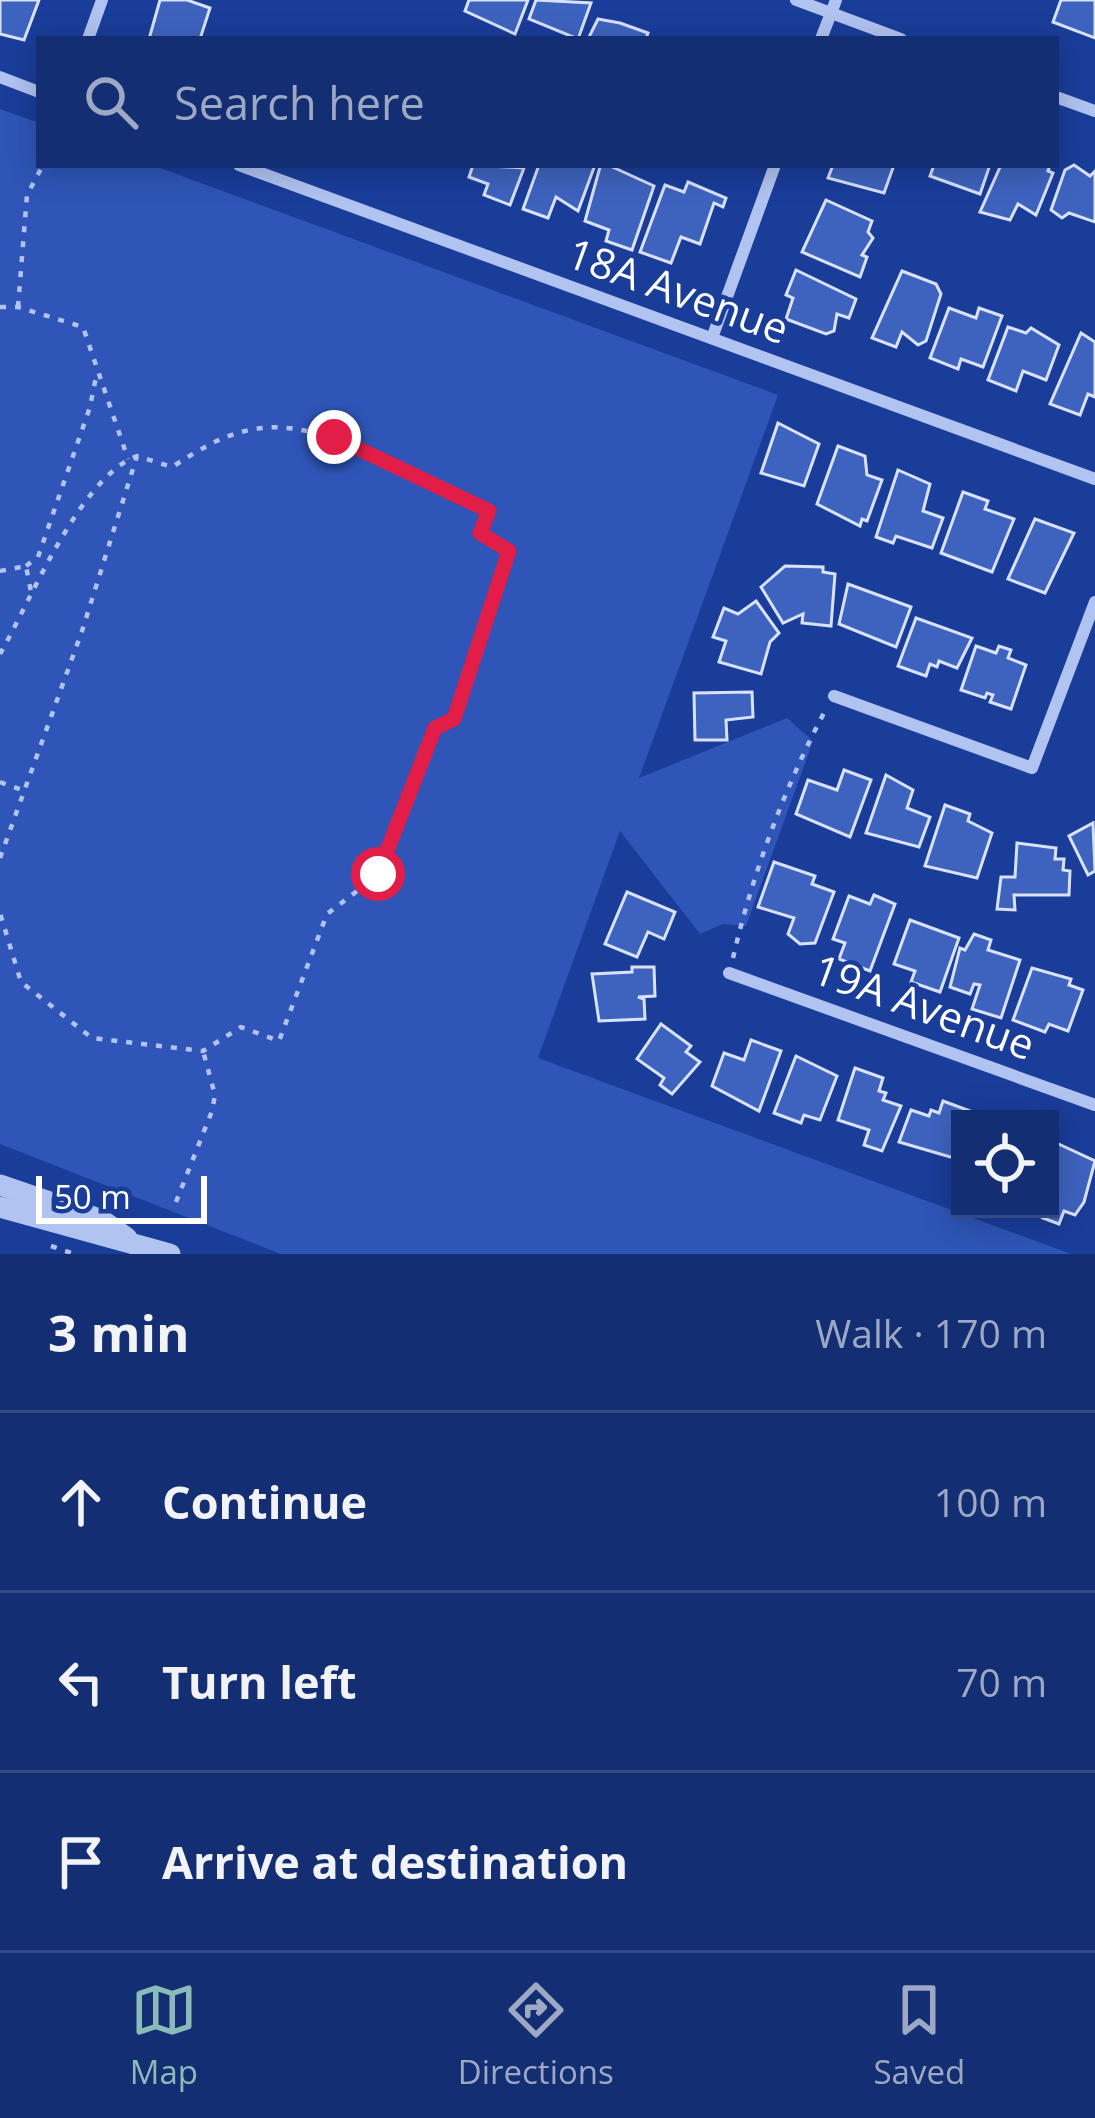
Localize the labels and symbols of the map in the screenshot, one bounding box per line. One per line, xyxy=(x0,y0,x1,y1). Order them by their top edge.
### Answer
street label: 18A Avenue xyxy=(560,223,797,356)
route end xyxy=(307,410,361,464)
route start xyxy=(351,847,405,901)
street label: 19A Avenue xyxy=(806,939,1043,1072)
scale bar xyxy=(36,1170,207,1223)

